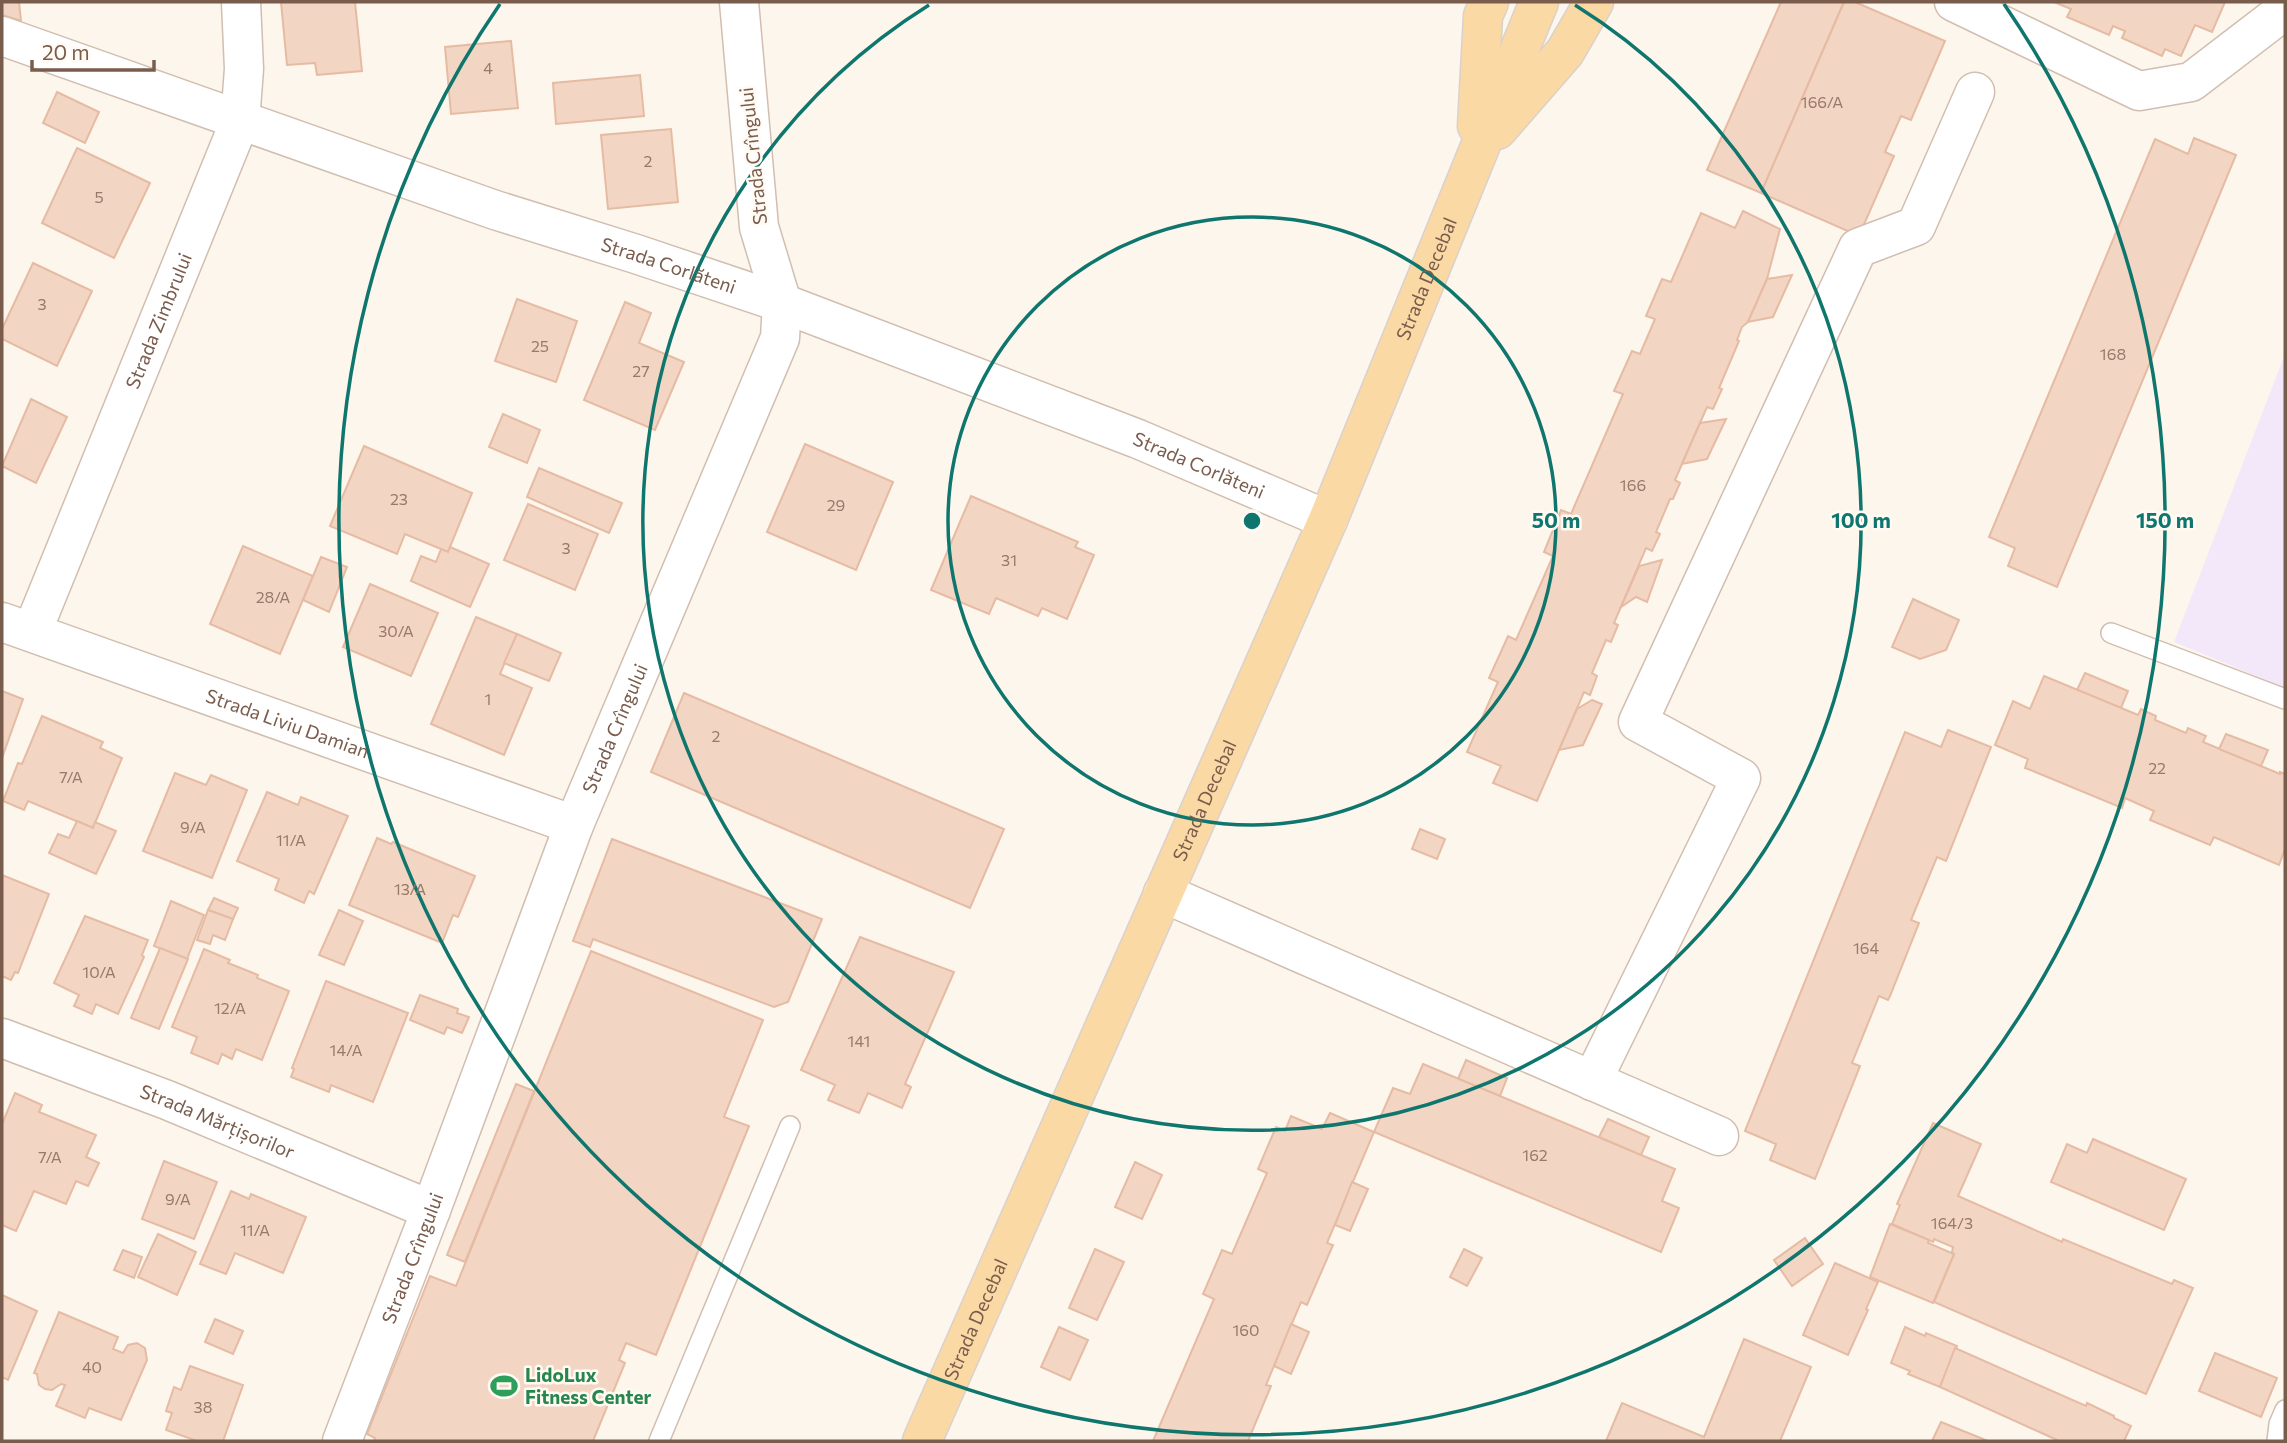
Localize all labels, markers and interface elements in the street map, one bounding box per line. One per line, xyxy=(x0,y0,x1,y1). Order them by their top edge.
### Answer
scale bar xyxy=(32,28,154,72)
text: 20 m xyxy=(42,39,90,64)
house number: 4 xyxy=(483,58,493,77)
street label: Strada Crîngului xyxy=(734,86,771,226)
house number: 166/A xyxy=(1801,92,1843,111)
house number: 2 xyxy=(644,151,653,170)
house number: 5 xyxy=(94,187,104,206)
street label: Strada Decebal xyxy=(1391,214,1461,343)
street label: Strada Corlăteni xyxy=(598,232,739,298)
street label: Strada Zimbrului xyxy=(120,249,196,392)
house number: 3 xyxy=(37,294,47,313)
house number: 25 xyxy=(531,336,549,355)
house number: 168 xyxy=(2100,344,2126,363)
house number: 27 xyxy=(632,361,650,380)
street label: Strada Corlăteni xyxy=(1130,426,1269,503)
house number: 166 xyxy=(1620,475,1646,494)
house number: 23 xyxy=(390,489,408,508)
house number: 29 xyxy=(827,495,845,514)
text: 50 m xyxy=(1532,507,1580,532)
text: 100 m xyxy=(1831,507,1891,532)
text: 150 m xyxy=(2136,507,2194,532)
centre of rings xyxy=(1240,509,1264,533)
house number: 3 xyxy=(561,538,571,557)
house number: 31 xyxy=(1001,550,1017,569)
house number: 28/A xyxy=(256,587,290,606)
house number: 30/A xyxy=(378,621,414,640)
street label: Strada Crîngului xyxy=(577,660,652,797)
street label: Strada Liviu Damian xyxy=(203,683,372,762)
house number: 1 xyxy=(485,689,491,708)
house number: 2 xyxy=(712,726,721,745)
street label: Strada Decebal xyxy=(1167,736,1241,864)
house number: 22 xyxy=(2148,758,2166,777)
house number: 7/A xyxy=(59,767,83,786)
house number: 9/A xyxy=(180,817,206,836)
house number: 11/A xyxy=(276,830,306,849)
house number: 13/A xyxy=(394,879,426,898)
house number: 164 xyxy=(1853,938,1879,957)
house number: 10/A xyxy=(82,962,116,981)
house number: 12/A xyxy=(214,998,246,1017)
house number: 141 xyxy=(848,1031,870,1050)
house number: 14/A xyxy=(330,1040,362,1059)
street label: Strada Mărțișorilor xyxy=(137,1079,299,1163)
house number: 162 xyxy=(1522,1145,1548,1164)
house number: 7/A xyxy=(38,1147,62,1166)
house number: 9/A xyxy=(165,1189,191,1208)
street label: Strada Crîngului xyxy=(376,1189,447,1327)
house number: 164/3 xyxy=(1931,1213,1973,1232)
house number: 11/A xyxy=(240,1220,270,1239)
street label: Strada Decebal xyxy=(938,1255,1012,1383)
house number: 160 xyxy=(1233,1320,1260,1339)
house number: 40 xyxy=(82,1357,102,1376)
place label: LidoLux Fitness Center xyxy=(525,1363,651,1408)
sports icon: LidoLux Fitness Center xyxy=(489,1371,519,1401)
house number: 38 xyxy=(194,1397,212,1416)

